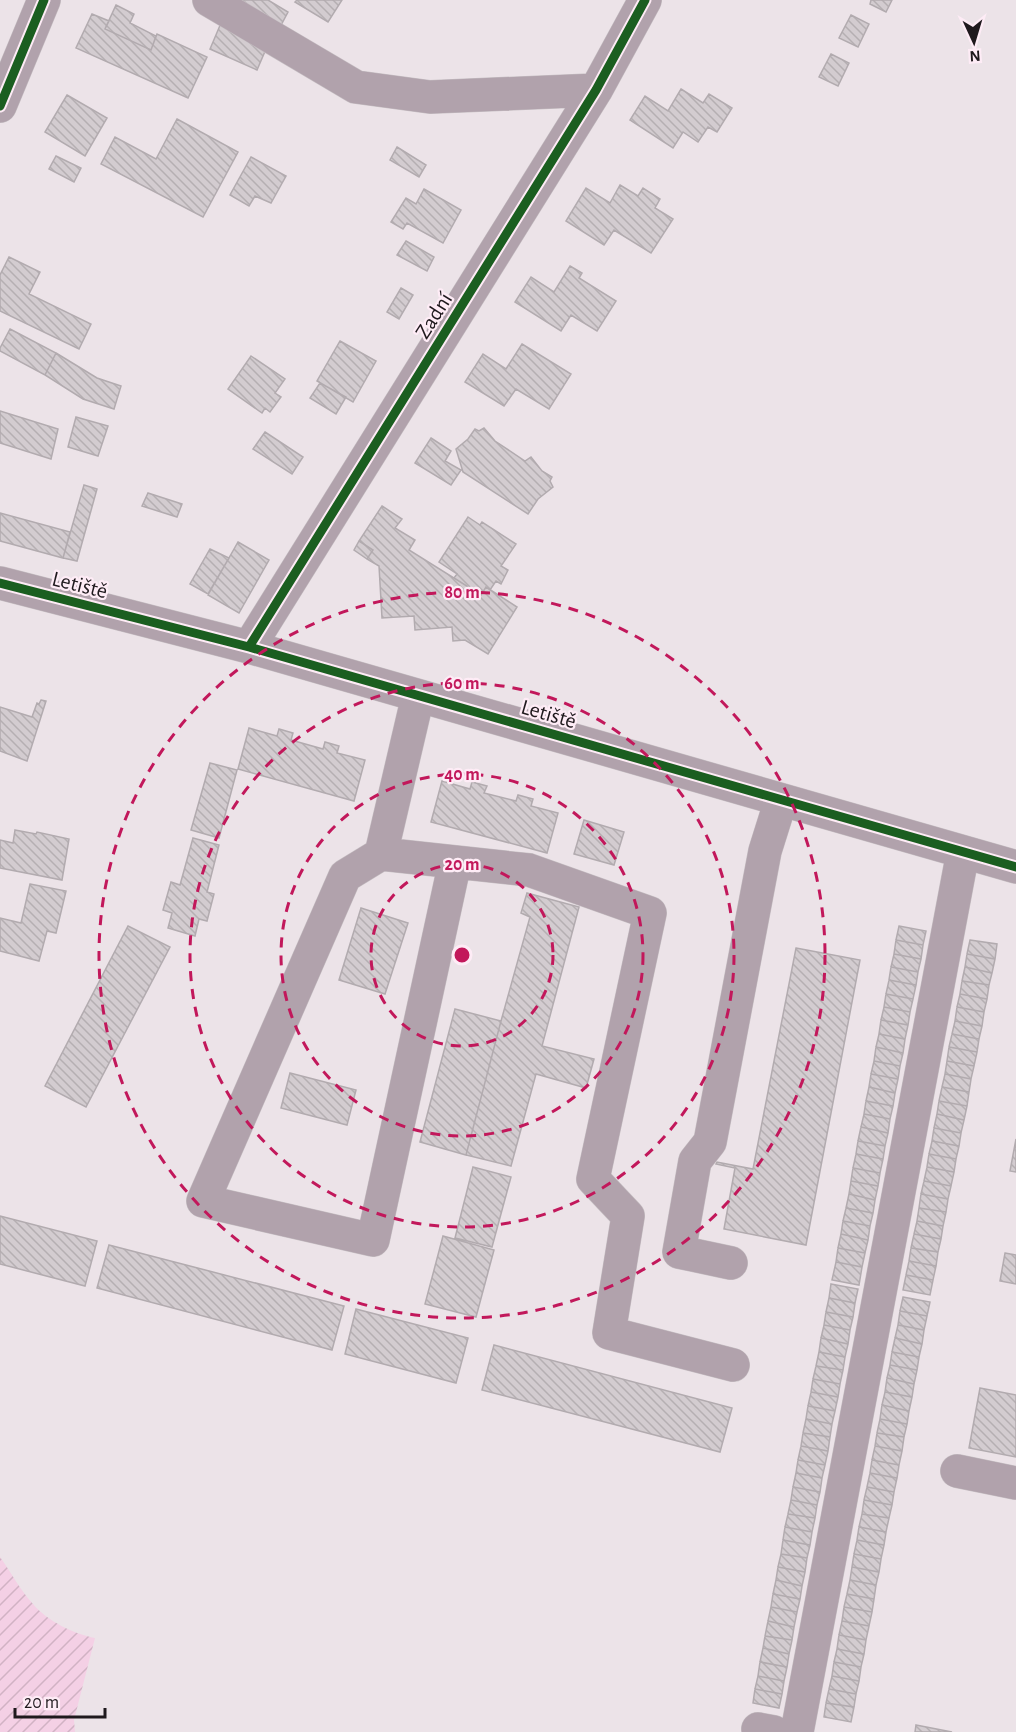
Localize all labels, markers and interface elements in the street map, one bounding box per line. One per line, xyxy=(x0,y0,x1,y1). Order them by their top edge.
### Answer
north arrow xyxy=(944,12,1004,72)
text: N xyxy=(969,48,981,64)
street label: Zadní xyxy=(411,288,457,342)
street label: Letiště xyxy=(50,567,110,602)
text: 80 m xyxy=(444,584,480,602)
text: 60 m xyxy=(444,675,480,693)
street label: Letiště xyxy=(519,696,579,732)
text: 40 m xyxy=(444,766,480,784)
text: 20 m xyxy=(444,856,480,874)
centre of rings xyxy=(452,945,472,965)
scale bar xyxy=(15,1681,105,1719)
text: 20 m xyxy=(24,1694,59,1712)

